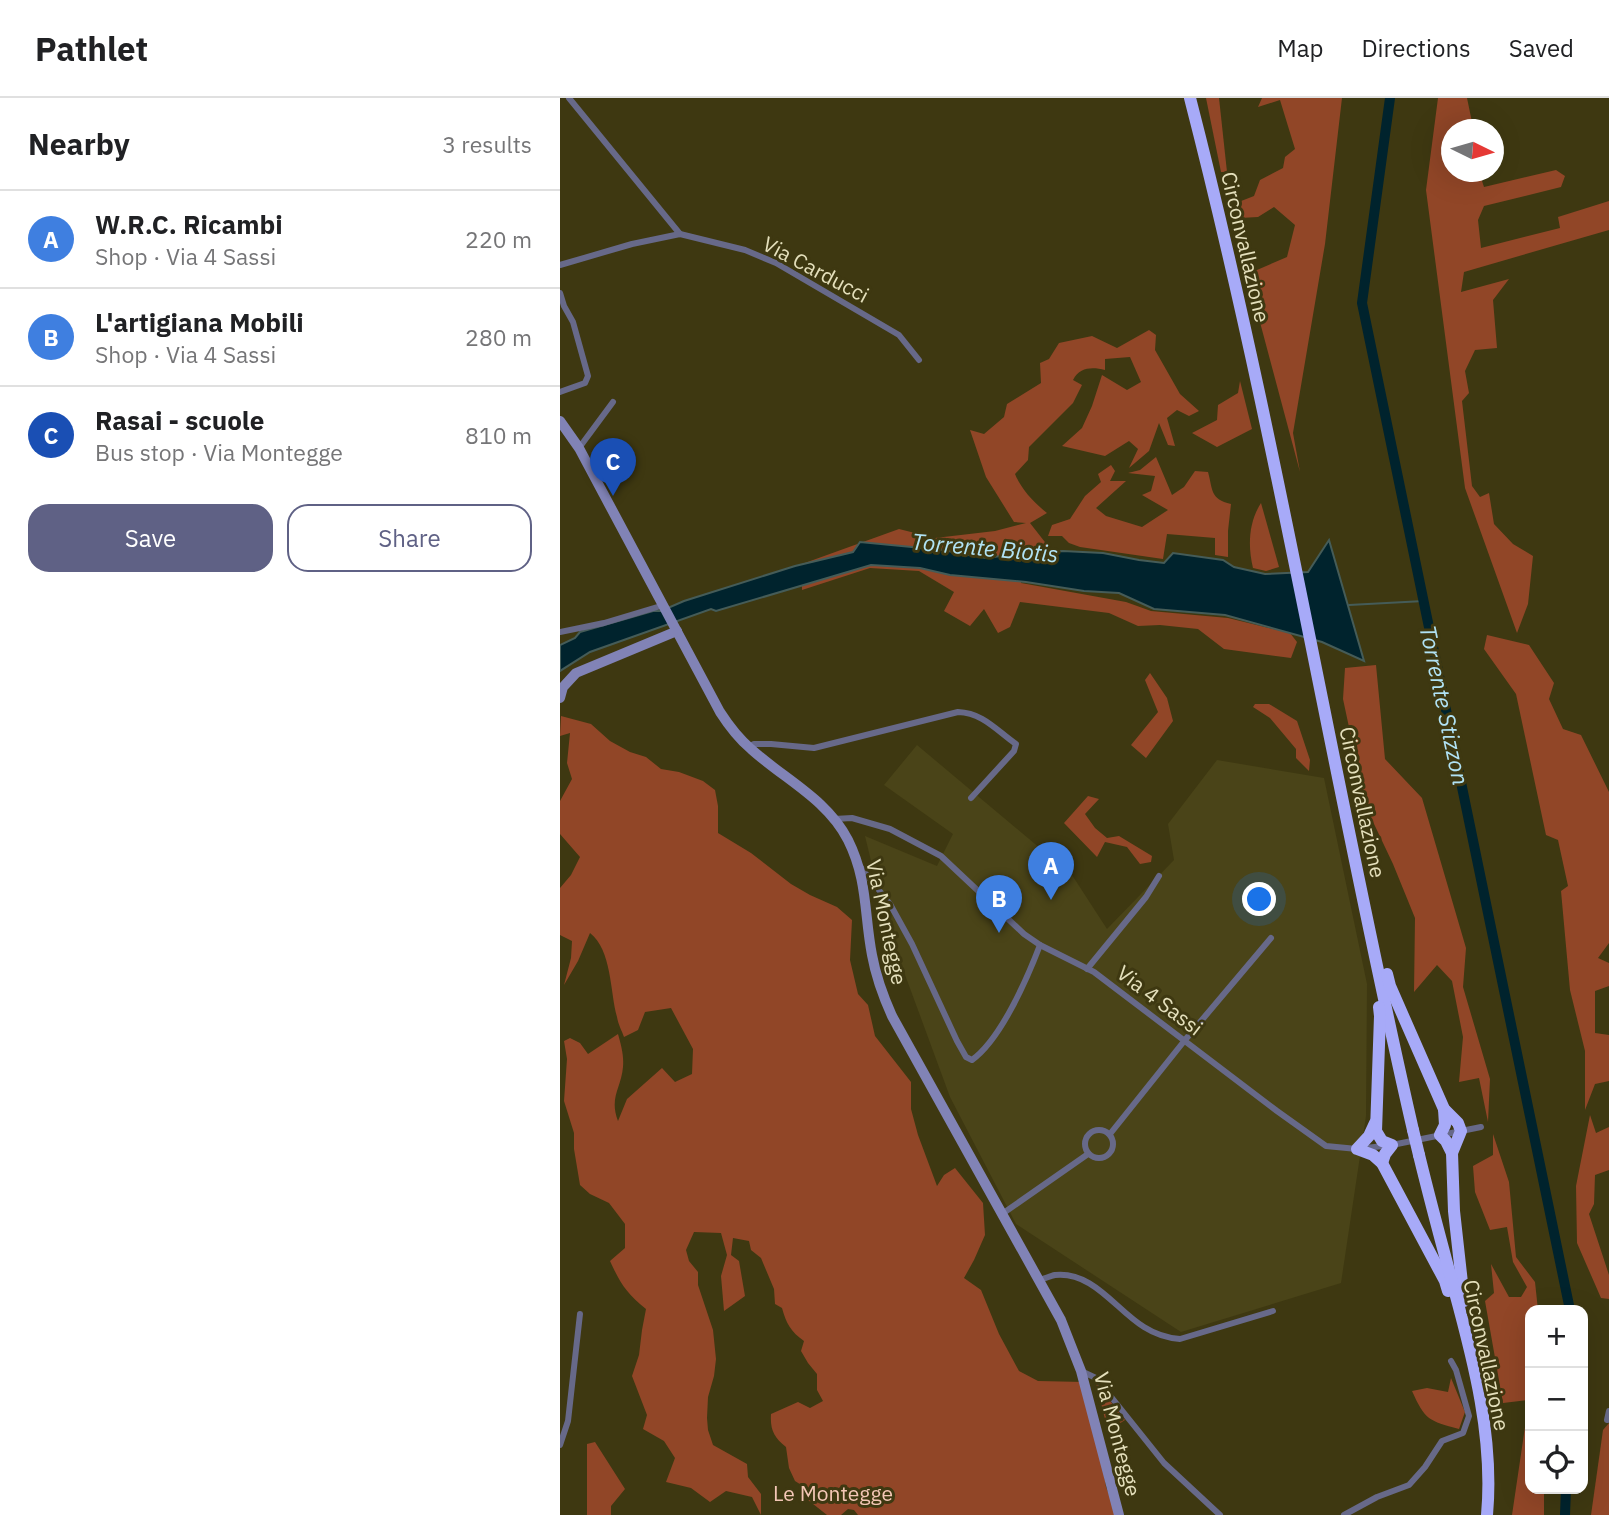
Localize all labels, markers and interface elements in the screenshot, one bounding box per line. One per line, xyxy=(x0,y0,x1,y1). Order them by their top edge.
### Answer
text: Pathlet xyxy=(35,27,148,70)
text: Map xyxy=(1277,32,1323,64)
text: Directions xyxy=(1361,32,1471,64)
text: Saved xyxy=(1509,32,1574,64)
north arrow xyxy=(1441,119,1504,182)
text: Nearby xyxy=(28,124,130,163)
text: 3 results xyxy=(442,129,532,159)
street label: Circonvallazione xyxy=(1215,169,1277,325)
text: W.R.C. Ricambi xyxy=(95,207,283,241)
text: A xyxy=(43,224,59,254)
text: 220 m xyxy=(465,224,532,254)
street label: Via Carducci xyxy=(758,229,874,309)
text: Shop · Via 4 Sassi xyxy=(95,241,276,271)
text: L'artigiana Mobili xyxy=(95,305,304,339)
text: B xyxy=(43,322,59,352)
text: 280 m xyxy=(465,322,532,352)
text: Shop · Via 4 Sassi xyxy=(95,339,276,369)
text: Rasai - scuole xyxy=(95,403,264,437)
text: C xyxy=(44,420,58,450)
text: 810 m xyxy=(465,420,532,450)
text: Bus stop · Via Montegge xyxy=(95,437,343,467)
pin: C xyxy=(590,438,636,496)
button: Save xyxy=(28,504,273,572)
button: Share xyxy=(287,504,532,572)
water label: Torrente Biotis xyxy=(910,526,1060,568)
water label: Torrente Stizzon xyxy=(1413,622,1477,788)
street label: Circonvallazione xyxy=(1333,724,1393,880)
pin: A xyxy=(1028,842,1074,900)
street label: Via Montegge xyxy=(860,857,914,987)
pin: B xyxy=(976,875,1022,933)
your location xyxy=(1242,882,1276,916)
street label: Via 4 Sassi xyxy=(1111,958,1209,1042)
street label: Circonvallazione xyxy=(1457,1277,1517,1433)
map controls xyxy=(1525,1305,1588,1494)
button: + xyxy=(1525,1305,1588,1368)
button: − xyxy=(1525,1368,1588,1431)
street label: Via Montegge xyxy=(1088,1369,1148,1499)
button: locate xyxy=(1525,1431,1588,1494)
park label: Le Montegge xyxy=(773,1479,893,1507)

